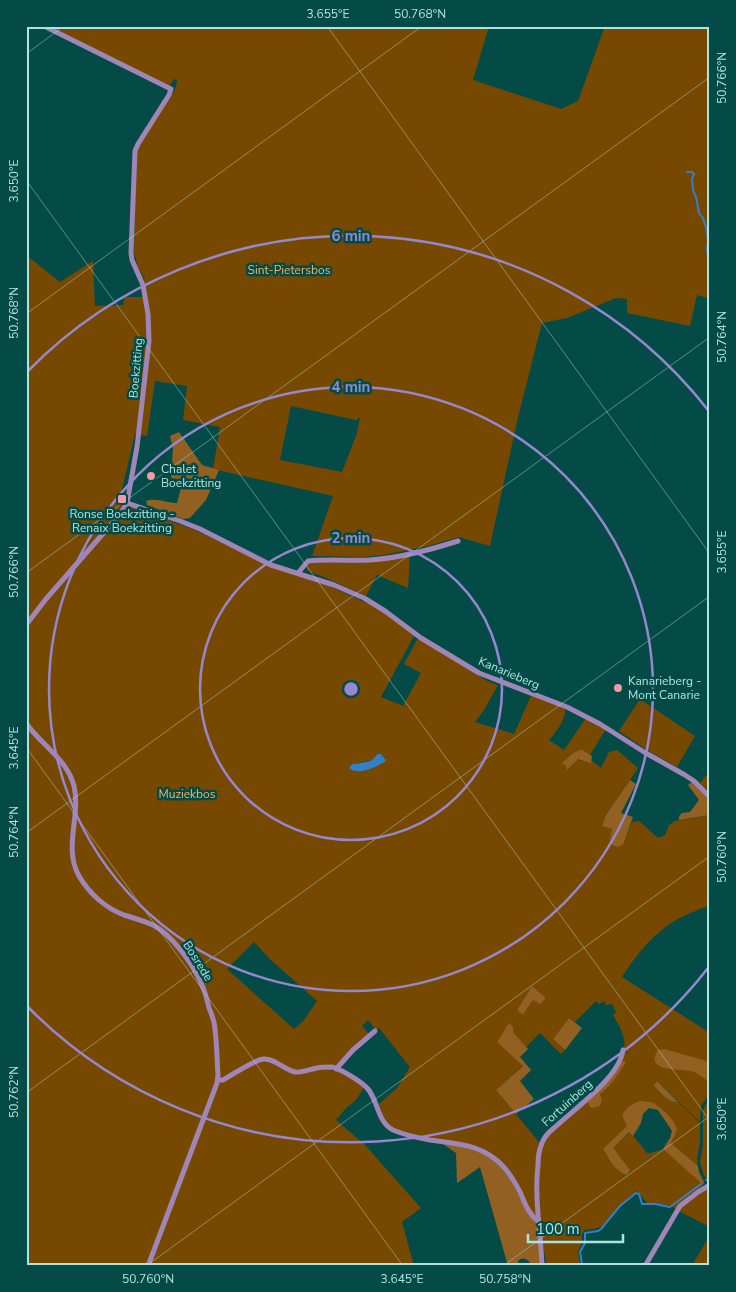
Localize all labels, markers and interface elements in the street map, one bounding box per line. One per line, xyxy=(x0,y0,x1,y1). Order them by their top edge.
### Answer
text: 3.655°E xyxy=(307,6,349,22)
text: 50.768°N xyxy=(394,6,446,22)
text: 50.766°N xyxy=(714,52,730,104)
text: 3.650°E xyxy=(6,160,22,202)
text: 6 min xyxy=(332,226,370,246)
park label: Sint-Pietersbos xyxy=(248,262,331,278)
text: 50.768°N xyxy=(6,287,22,339)
text: 50.764°N xyxy=(714,311,730,363)
street label: Boekzitting xyxy=(125,337,147,399)
text: 4 min xyxy=(332,377,370,397)
place label: Chalet Boekzitting xyxy=(161,461,221,491)
marker: Chalet Boekzitting xyxy=(145,470,157,482)
marker: Ronse Boekzitting - Renaix Boekzitting xyxy=(116,493,128,505)
place label: Ronse Boekzitting - Renaix Boekzitting xyxy=(69,506,175,536)
text: 2 min xyxy=(332,528,370,548)
text: 3.655°E xyxy=(714,531,730,573)
text: 50.766°N xyxy=(6,546,22,598)
street label: Kanarieberg xyxy=(476,653,542,693)
place label: Kanarieberg - Mont Canarie xyxy=(628,673,701,703)
centre of rings xyxy=(342,680,360,698)
marker: Kanarieberg - Mont Canarie xyxy=(612,682,624,694)
text: 3.645°E xyxy=(6,727,22,769)
park label: Muziekbos xyxy=(158,786,216,802)
text: 50.764°N xyxy=(6,806,22,858)
text: 50.760°N xyxy=(714,831,730,883)
street label: Bosrede xyxy=(179,938,217,984)
text: 50.762°N xyxy=(6,1066,22,1118)
street label: Fortuinberg xyxy=(538,1076,596,1130)
text: 3.650°E xyxy=(714,1098,730,1140)
scale bar xyxy=(528,1212,624,1244)
text: 100 m xyxy=(536,1219,580,1239)
text: 50.760°N xyxy=(122,1271,174,1287)
text: 3.645°E xyxy=(381,1271,423,1287)
text: 50.758°N xyxy=(479,1271,531,1287)

